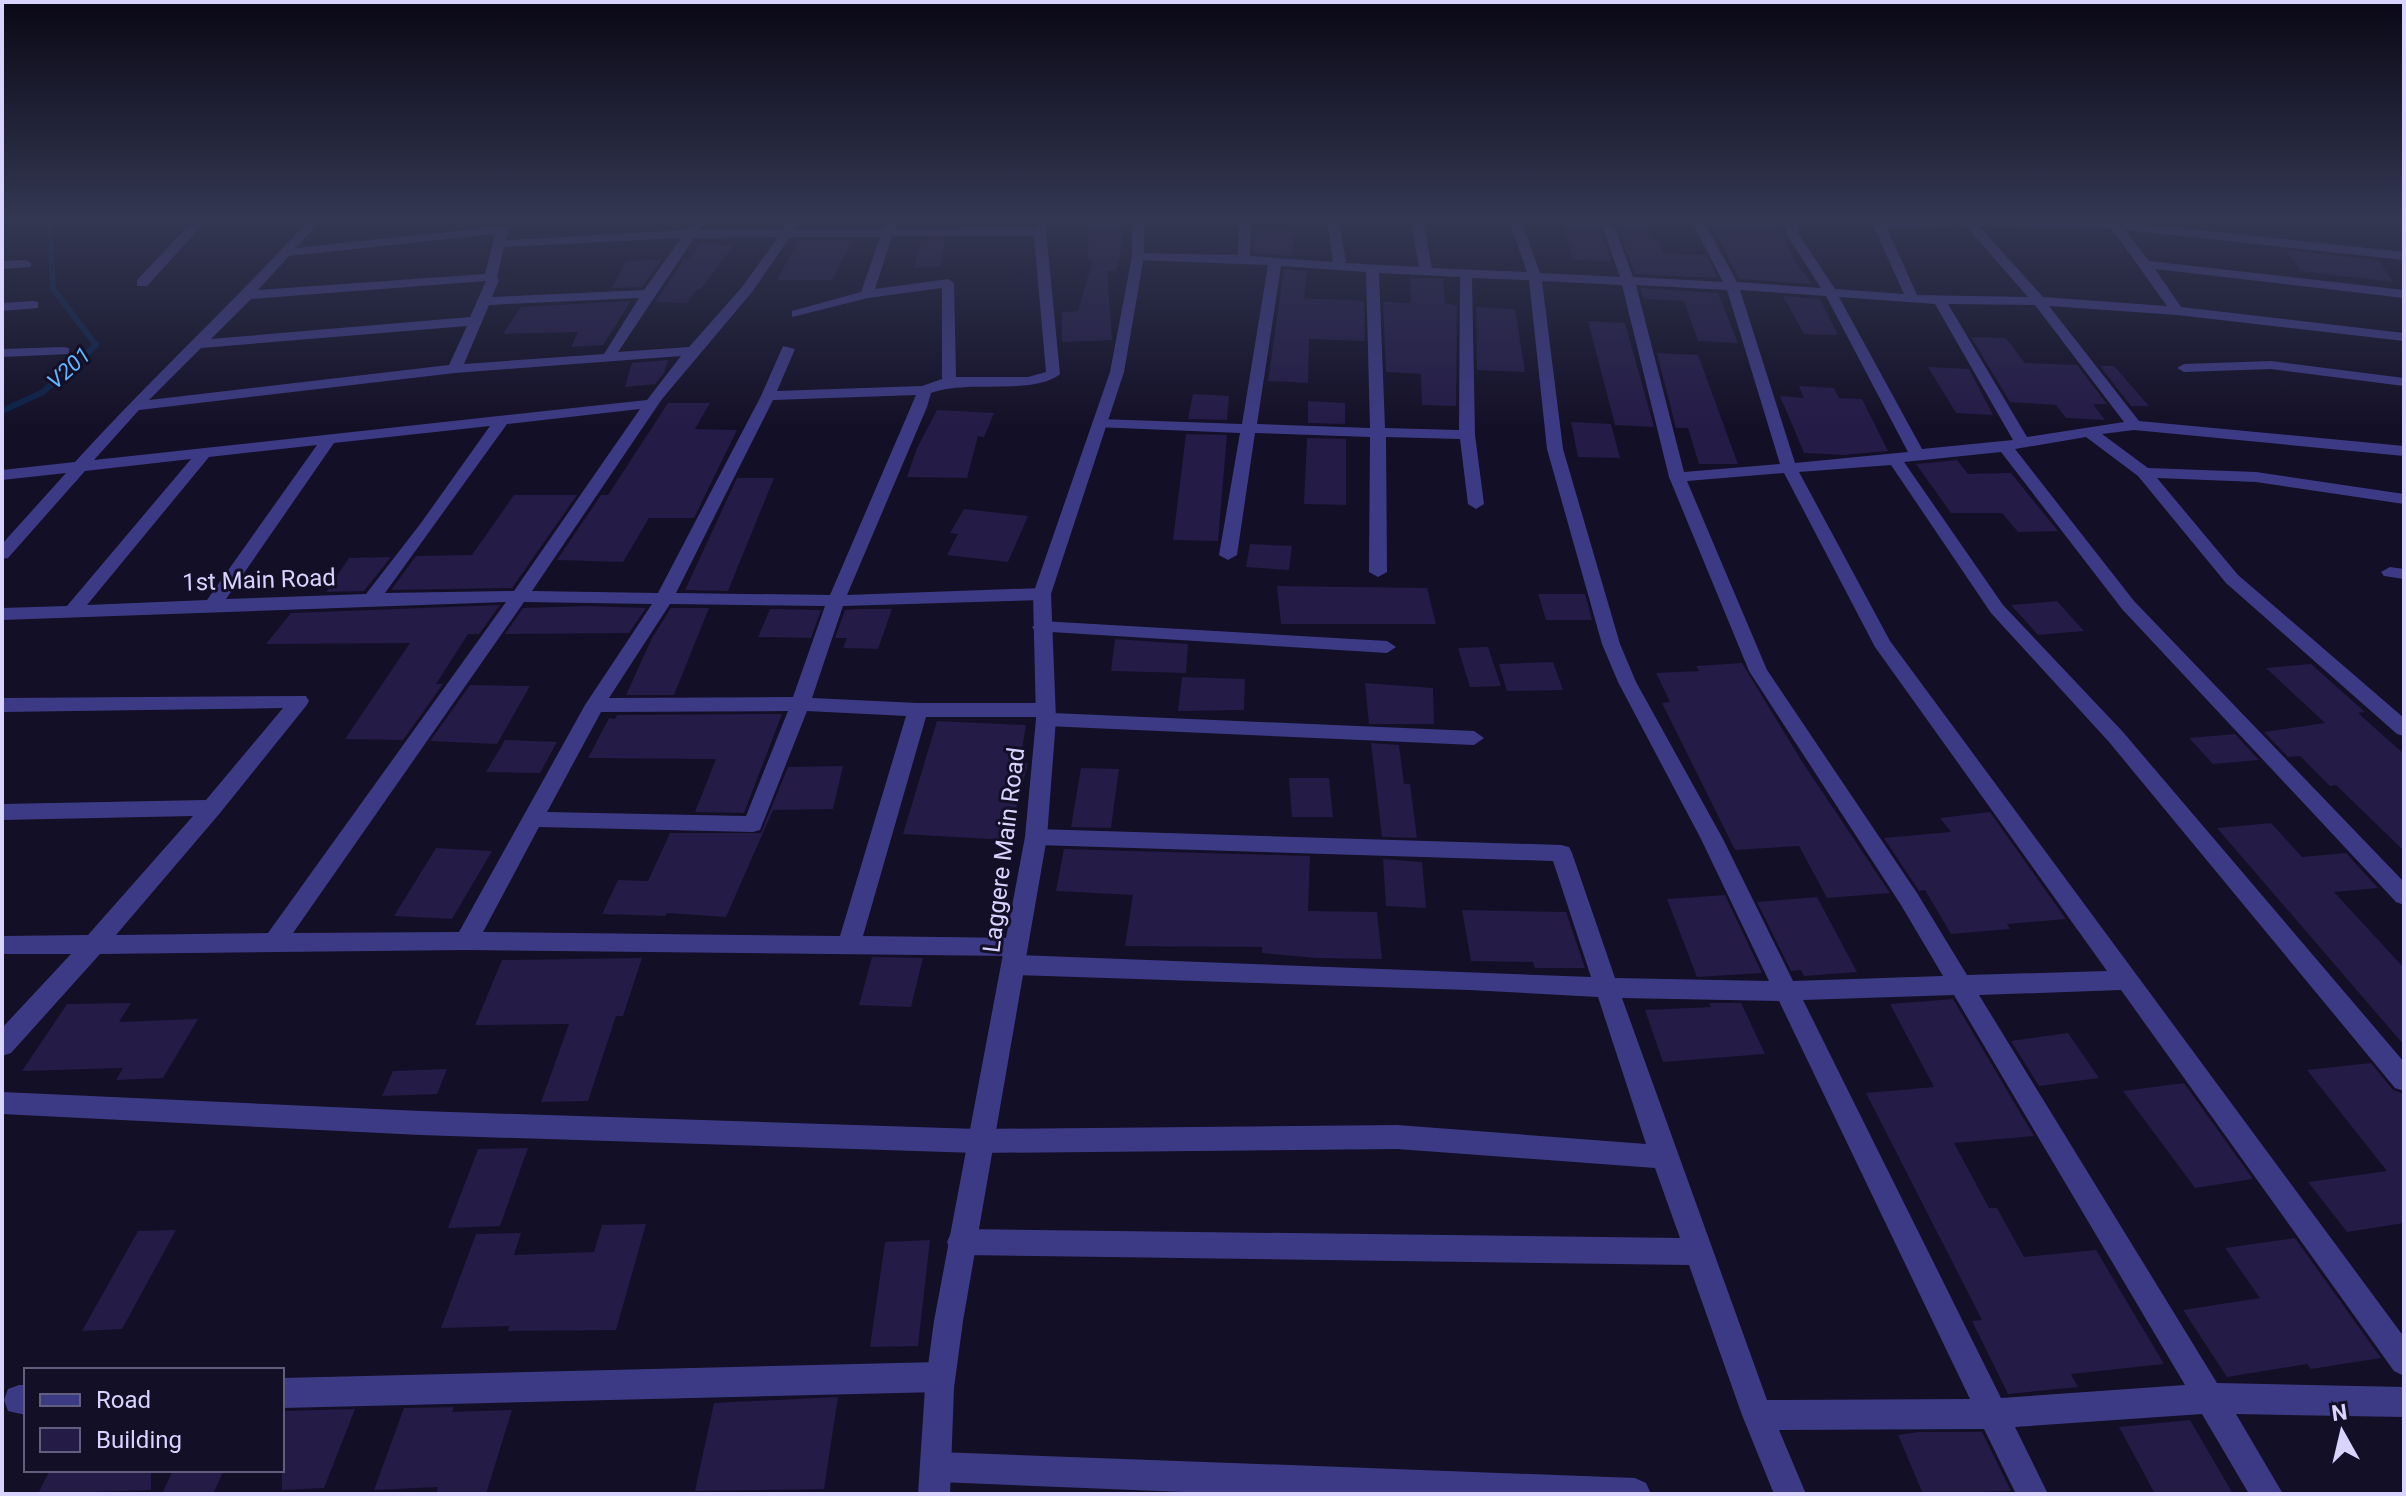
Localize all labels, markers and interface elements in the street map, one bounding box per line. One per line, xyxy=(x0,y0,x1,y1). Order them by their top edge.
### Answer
water label: V201 xyxy=(42,342,96,394)
street label: 1st Main Road xyxy=(182,563,336,597)
street label: Laggere Main Road xyxy=(978,746,1030,954)
legend xyxy=(24,1368,284,1472)
text: Road xyxy=(96,1386,151,1414)
north arrow xyxy=(2302,1392,2382,1472)
text: N xyxy=(2330,1399,2349,1426)
text: Building xyxy=(96,1426,182,1454)

